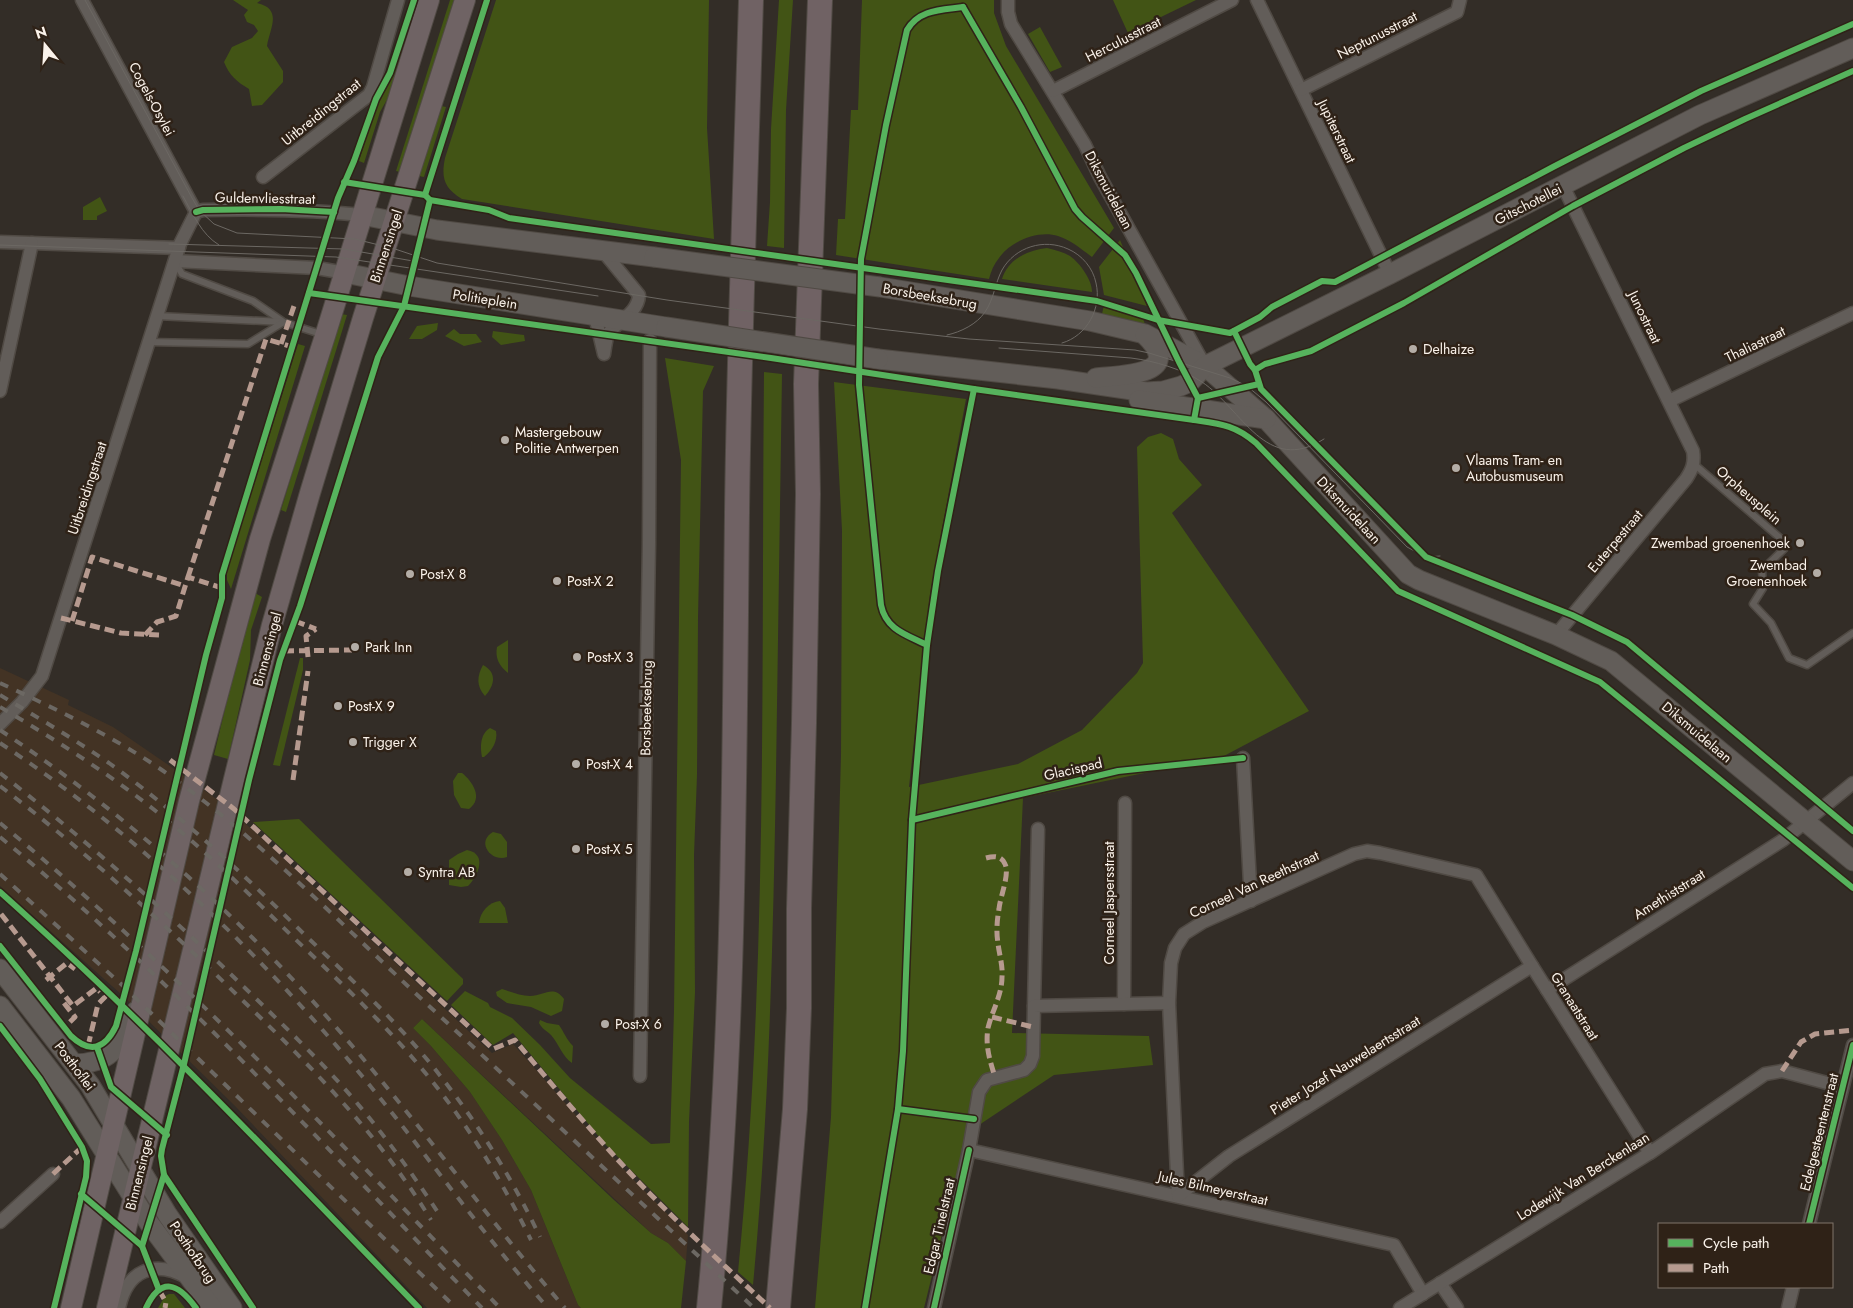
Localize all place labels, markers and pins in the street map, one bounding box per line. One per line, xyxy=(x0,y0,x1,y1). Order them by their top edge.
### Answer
place label: Delhaize xyxy=(1423,339,1474,359)
marker: Delhaize xyxy=(1407,343,1419,355)
place label: Mastergebouw Politie Antwerpen xyxy=(515,422,619,458)
marker: Mastergebouw Politie Antwerpen xyxy=(499,434,511,446)
place label: Vlaams Tram- en Autobusmuseum xyxy=(1466,450,1564,486)
marker: Vlaams Tram- en Autobusmuseum xyxy=(1450,462,1462,474)
place label: Zwembad groenenhoek xyxy=(1651,533,1791,553)
marker: Zwembad groenenhoek xyxy=(1794,537,1806,549)
place label: Zwembad Groenenhoek xyxy=(1726,555,1808,591)
place label: Post-X 8 xyxy=(420,564,466,584)
marker: Zwembad Groenenhoek xyxy=(1811,567,1823,579)
marker: Post-X 8 xyxy=(404,568,416,580)
place label: Post-X 2 xyxy=(567,571,614,591)
marker: Post-X 2 xyxy=(551,575,563,587)
place label: Park Inn xyxy=(365,637,412,657)
marker: Park Inn xyxy=(349,641,361,653)
place label: Post-X 3 xyxy=(587,647,634,667)
marker: Post-X 3 xyxy=(571,651,583,663)
place label: Post-X 9 xyxy=(348,696,395,716)
marker: Post-X 9 xyxy=(332,700,344,712)
place label: Trigger X xyxy=(363,732,417,752)
marker: Trigger X xyxy=(347,736,359,748)
place label: Post-X 4 xyxy=(586,754,633,774)
marker: Post-X 4 xyxy=(570,758,582,770)
place label: Post-X 5 xyxy=(586,839,633,859)
marker: Post-X 5 xyxy=(570,843,582,855)
place label: Syntra AB xyxy=(418,862,476,882)
marker: Syntra AB xyxy=(402,866,414,878)
place label: Post-X 6 xyxy=(615,1014,662,1034)
marker: Post-X 6 xyxy=(599,1018,611,1030)

